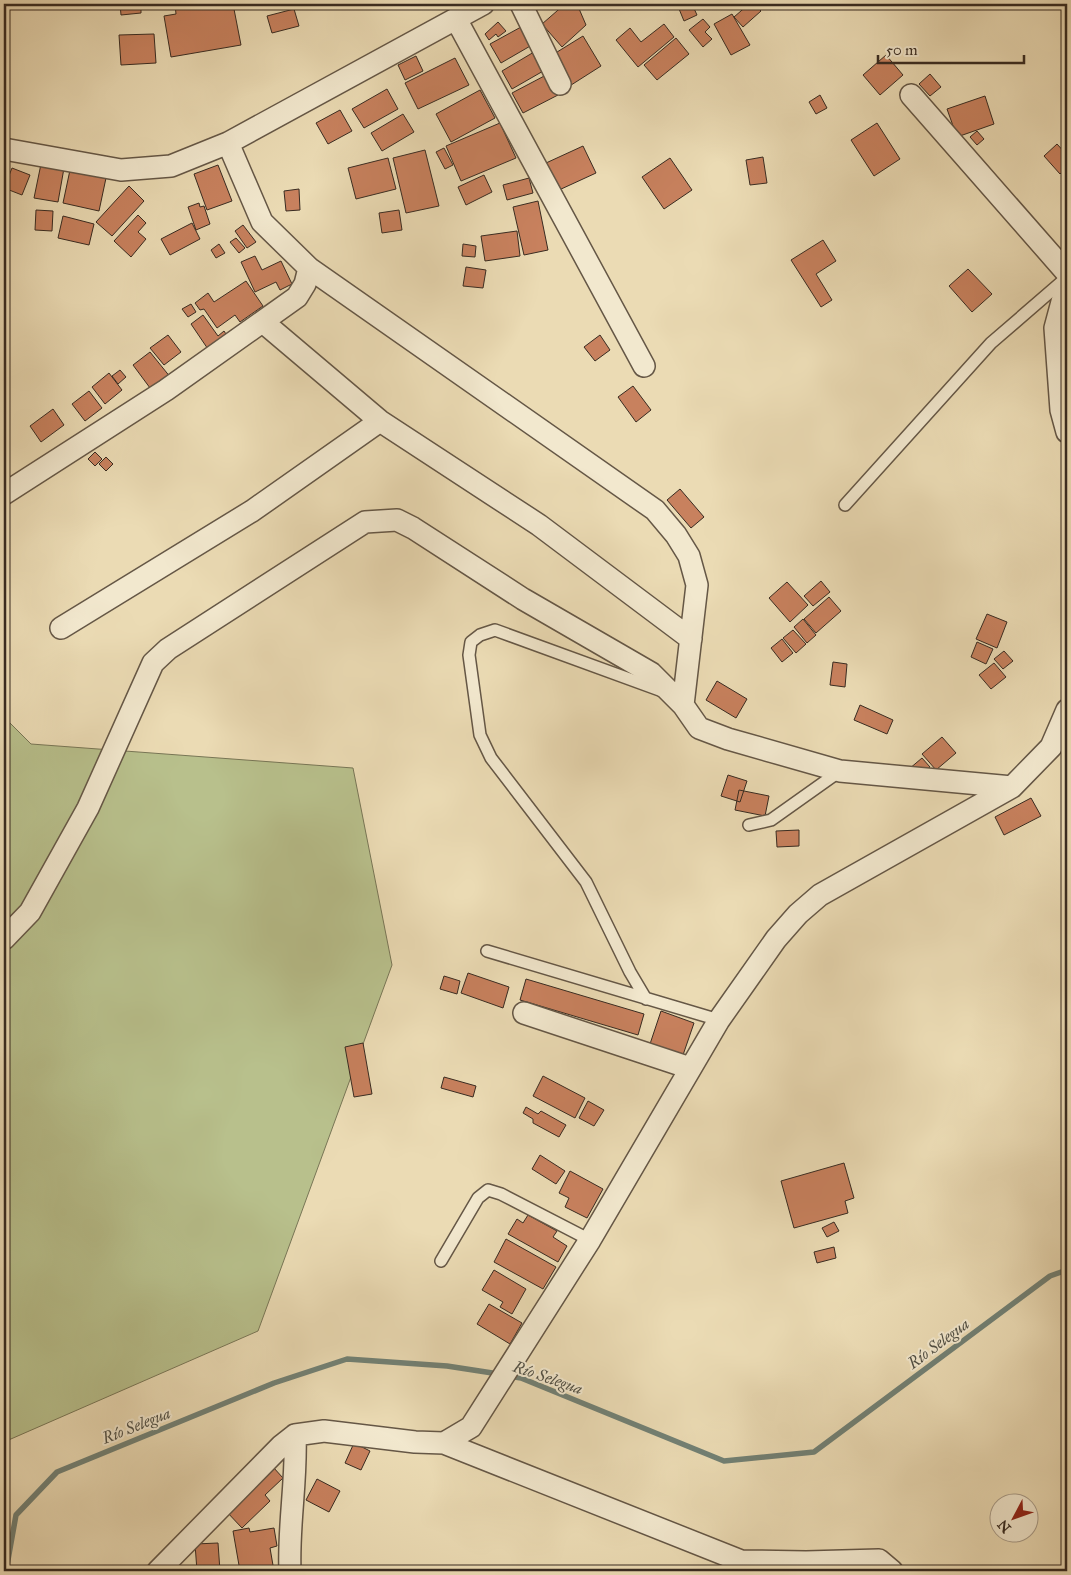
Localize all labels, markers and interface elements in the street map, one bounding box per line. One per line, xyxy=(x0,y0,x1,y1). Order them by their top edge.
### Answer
scale bar xyxy=(878,32,1025,64)
text: 50 m xyxy=(886,41,918,59)
water label: Río Selegua xyxy=(903,1314,973,1373)
water label: Río Selegua xyxy=(510,1356,585,1398)
water label: Río Selegua xyxy=(98,1403,173,1448)
north arrow xyxy=(988,1492,1038,1542)
text: N xyxy=(994,1516,1015,1536)

